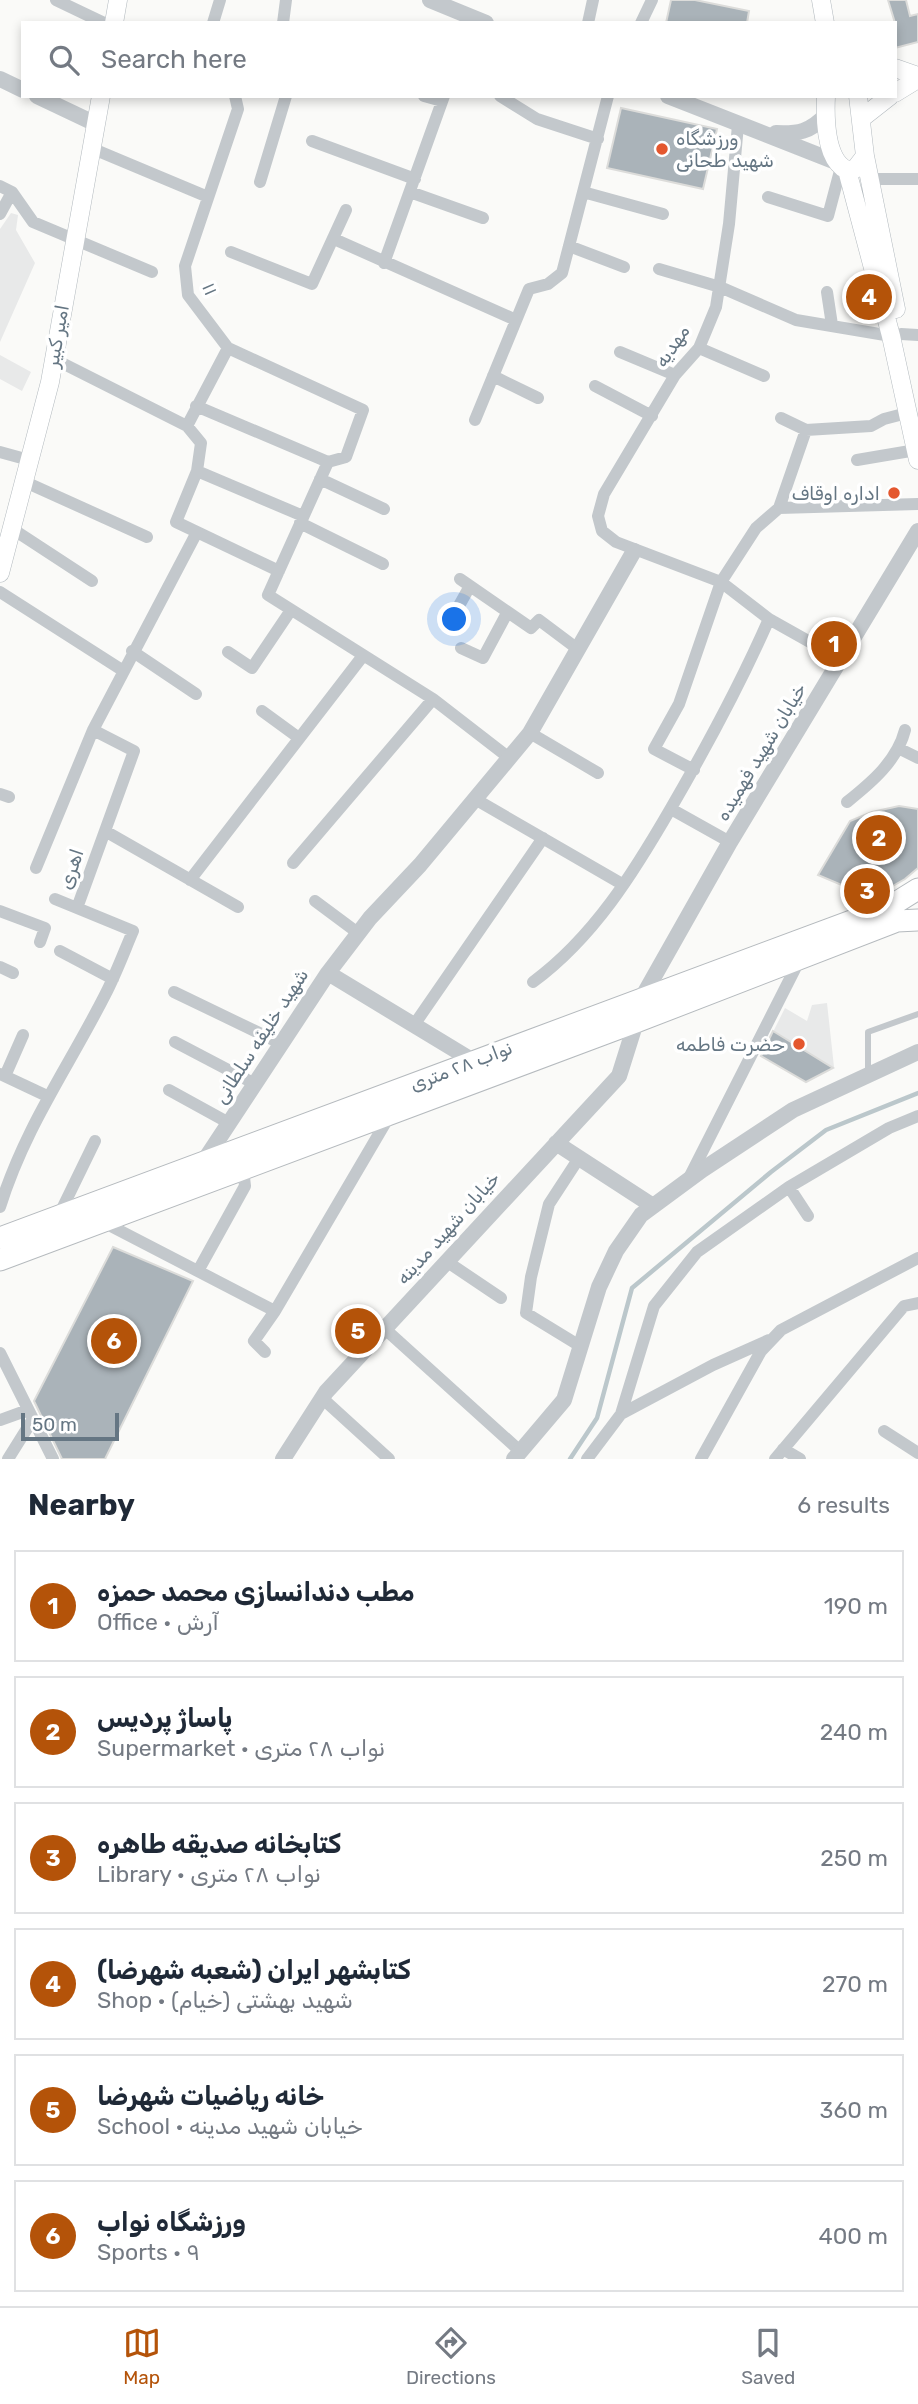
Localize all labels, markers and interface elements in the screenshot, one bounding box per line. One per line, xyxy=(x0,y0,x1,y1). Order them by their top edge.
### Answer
search box xyxy=(21,21,897,98)
icon: search xyxy=(45,41,83,79)
text: Search here xyxy=(101,44,247,75)
place label: ورزشگاه شهید طحانی xyxy=(676,127,774,172)
marker: ورزشگاه شهید طحانی xyxy=(654,141,670,157)
pin: 4 xyxy=(846,271,892,323)
street label: ۱۱ xyxy=(197,279,223,299)
street label: امیر کبیر xyxy=(40,303,74,370)
street label: مهدیه xyxy=(650,320,694,372)
place label: اداره اوقاف xyxy=(791,482,880,505)
marker: اداره اوقاف xyxy=(886,485,902,501)
your location xyxy=(437,602,471,636)
pin: 1 xyxy=(811,618,857,670)
street label: خیابان شهید فهمیده xyxy=(711,679,811,825)
pin: 2 xyxy=(856,812,902,864)
street label: اهری xyxy=(53,846,89,892)
pin: 3 xyxy=(844,865,890,917)
street label: شهید خلیفه سلطانی xyxy=(209,964,313,1108)
place label: حضرت فاطمه xyxy=(676,1033,785,1056)
street label: نواب ۲۸ متری xyxy=(406,1036,516,1096)
marker: حضرت فاطمه xyxy=(791,1036,807,1052)
street label: خیابان شهید مدینه xyxy=(391,1167,505,1289)
pin: 5 xyxy=(335,1305,381,1357)
pin: 6 xyxy=(91,1315,137,1367)
scale bar xyxy=(21,1410,119,1442)
text: 50 m xyxy=(32,1413,77,1436)
text: Nearby xyxy=(28,1487,135,1523)
text: 6 results xyxy=(797,1491,890,1519)
text: مطب دندانسازی محمد حمزه xyxy=(97,1577,415,1608)
text: 1 xyxy=(47,1592,59,1620)
text: 190 m xyxy=(824,1592,888,1620)
text: Office · آرش xyxy=(97,1608,219,1636)
text: پاساژ پردیس xyxy=(97,1703,233,1734)
text: 2 xyxy=(46,1718,60,1746)
text: 240 m xyxy=(820,1718,888,1746)
text: Supermarket · نواب ۲۸ متری xyxy=(97,1734,385,1762)
text: کتابخانه صدیقه طاهره xyxy=(97,1829,341,1860)
text: 3 xyxy=(45,1844,61,1872)
text: 250 m xyxy=(820,1844,888,1872)
text: Library · نواب ۲۸ متری xyxy=(97,1860,321,1888)
text: کتابشهر ایران (شعبه شهرضا) xyxy=(97,1955,411,1986)
text: 4 xyxy=(45,1970,61,1998)
text: 270 m xyxy=(822,1970,888,1998)
text: Shop · شهید بهشتی (خیام) xyxy=(97,1986,353,2014)
text: خانه ریاضیات شهرضا xyxy=(97,2081,324,2112)
text: 5 xyxy=(46,2096,60,2124)
text: 360 m xyxy=(820,2096,888,2124)
text: School · خیابان شهید مدینه xyxy=(97,2112,363,2140)
text: ورزشگاه نواب xyxy=(97,2207,246,2238)
text: 6 xyxy=(46,2222,60,2250)
text: 400 m xyxy=(818,2222,888,2250)
text: Sports · ۹ xyxy=(97,2238,200,2266)
tab: Map xyxy=(123,2324,161,2389)
tab: Directions xyxy=(406,2324,496,2389)
tab: Saved xyxy=(741,2324,795,2389)

